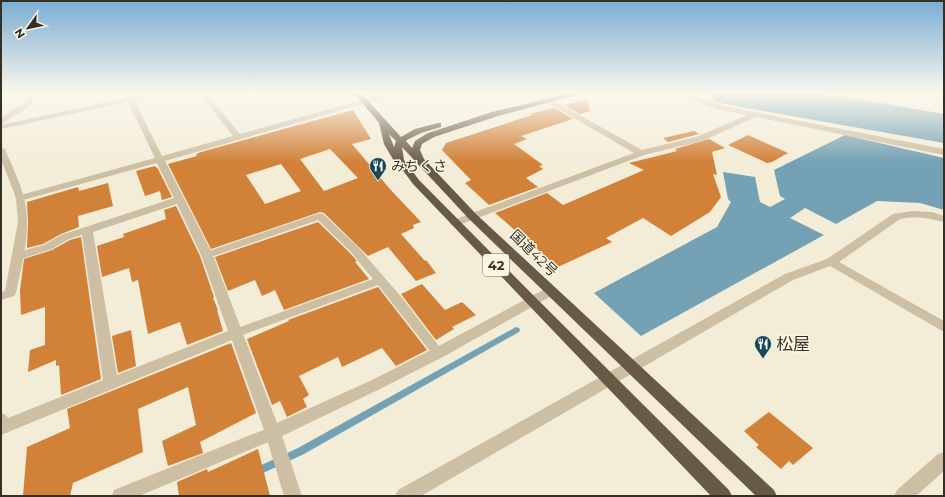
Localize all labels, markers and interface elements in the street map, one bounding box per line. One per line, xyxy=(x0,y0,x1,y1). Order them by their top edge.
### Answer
north arrow xyxy=(8,8,48,48)
text: N xyxy=(11,26,28,41)
restaurant icon: みちくさ xyxy=(368,156,388,181)
place label: みちくさ xyxy=(391,157,447,175)
street label: 国道42号 xyxy=(506,226,562,280)
road number: 42 xyxy=(483,254,509,276)
restaurant icon: 松屋 xyxy=(753,334,773,359)
place label: 松屋 xyxy=(776,334,810,354)

